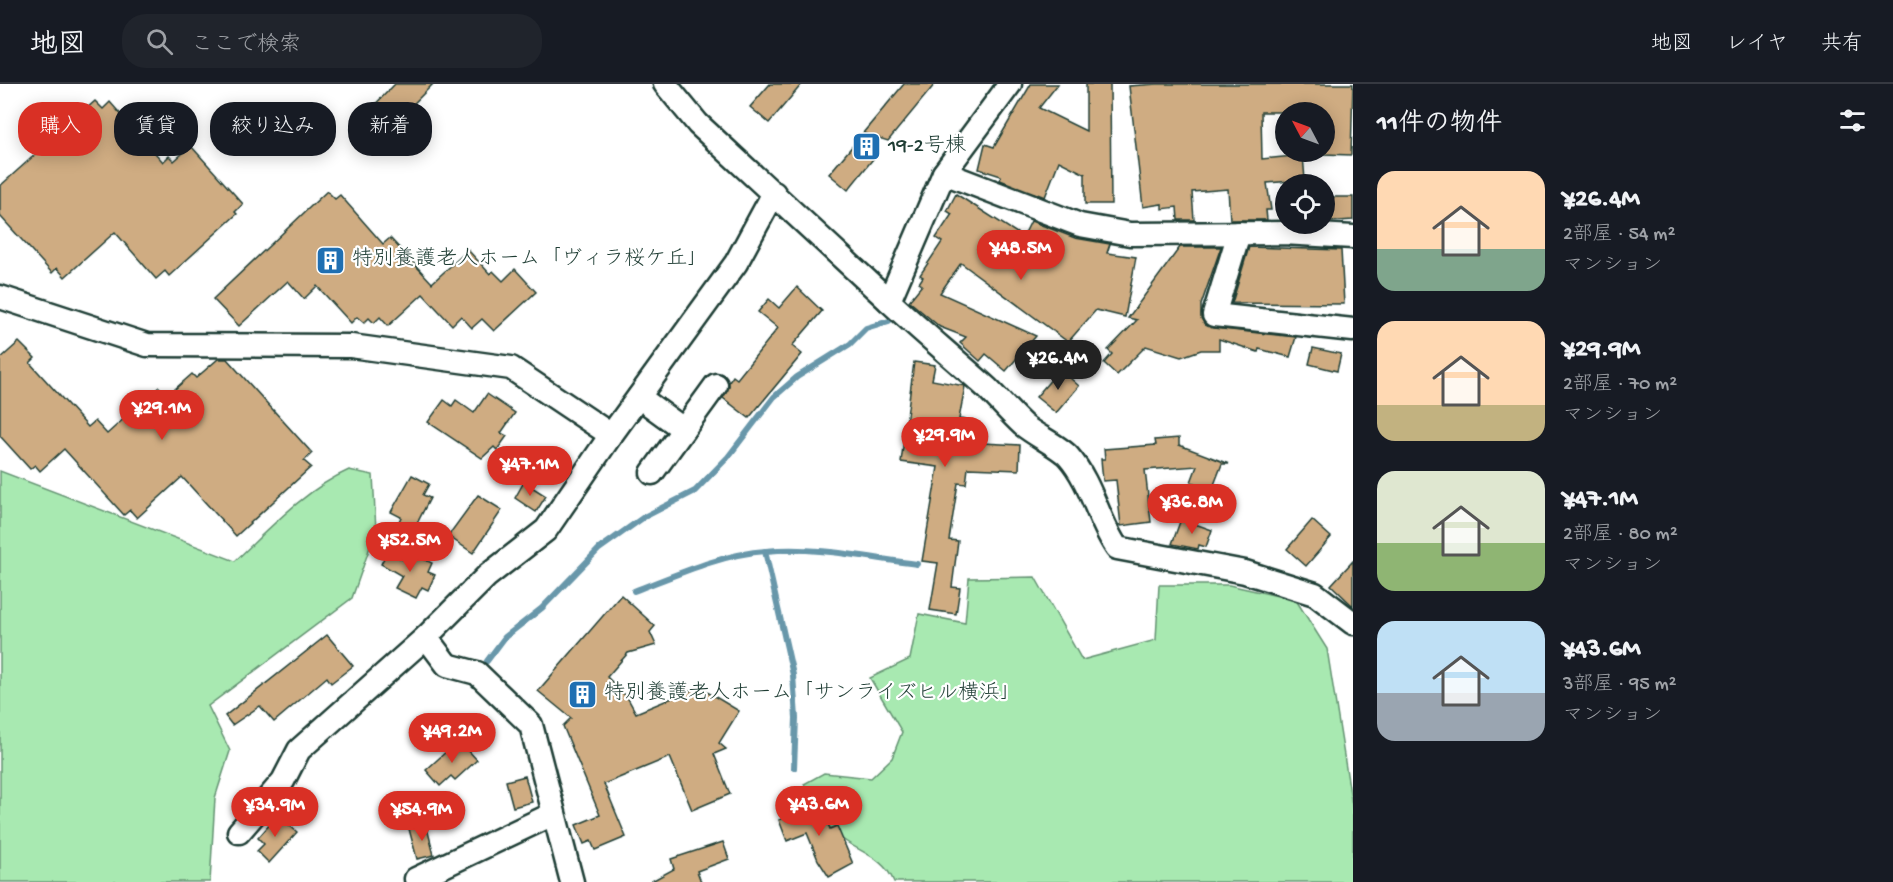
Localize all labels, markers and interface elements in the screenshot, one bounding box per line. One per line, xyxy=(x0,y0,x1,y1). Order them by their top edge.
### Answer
search box xyxy=(122,14,542,68)
icon: search xyxy=(143,25,176,58)
text: 地図 xyxy=(30,30,86,63)
text: ここで検索 xyxy=(191,33,301,59)
text: 地図 xyxy=(1651,33,1693,58)
text: レイヤ xyxy=(1726,33,1788,58)
text: 共有 xyxy=(1821,33,1863,58)
chip: 購入 xyxy=(18,102,102,156)
chip: 賃貸 xyxy=(114,102,198,156)
chip: 絞り込み xyxy=(210,102,336,156)
chip: 新着 xyxy=(348,102,432,156)
north arrow xyxy=(1275,102,1335,162)
map controls xyxy=(1275,102,1335,234)
icon: filters xyxy=(1836,104,1869,137)
text: 11件の物件 xyxy=(1377,110,1502,141)
building icon: 19-2号棟 xyxy=(851,131,883,163)
place label: 19-2号棟 xyxy=(887,133,966,160)
button: locate xyxy=(1275,174,1335,234)
text: ¥26.4M xyxy=(1563,185,1640,216)
icon: home xyxy=(1425,195,1497,267)
text: 2部屋 · 54 m² xyxy=(1563,224,1675,247)
pin: ¥48.5M xyxy=(972,230,1070,281)
text: ¥48.5M xyxy=(991,238,1051,261)
building icon: 特別養護老人ホーム「ヴィラ桜ケ丘」 xyxy=(315,244,347,276)
place label: 特別養護老人ホーム「ヴィラ桜ケ丘」 xyxy=(352,246,708,273)
text: マンション xyxy=(1563,255,1662,278)
text: ¥29.9M xyxy=(1563,335,1640,366)
pin: ¥26.4M xyxy=(1009,340,1107,391)
icon: home xyxy=(1425,345,1497,417)
text: ¥26.4M xyxy=(1029,348,1087,371)
text: 2部屋 · 70 m² xyxy=(1563,374,1677,397)
pin: ¥29.1M xyxy=(113,390,211,441)
text: ¥29.1M xyxy=(133,398,191,421)
text: マンション xyxy=(1563,405,1662,428)
pin: ¥29.9M xyxy=(896,417,994,468)
text: ¥29.9M xyxy=(915,425,975,448)
pin: ¥47.1M xyxy=(481,446,579,497)
text: ¥47.1M xyxy=(501,454,559,477)
pin: ¥36.8M xyxy=(1143,484,1241,535)
text: ¥47.1M xyxy=(1563,485,1638,516)
text: ¥36.8M xyxy=(1162,492,1222,515)
icon: home xyxy=(1425,495,1497,567)
pin: ¥52.5M xyxy=(361,522,459,573)
text: 2部屋 · 80 m² xyxy=(1563,524,1678,547)
text: ¥52.5M xyxy=(380,530,440,553)
text: マンション xyxy=(1563,555,1662,578)
text: ¥43.6M xyxy=(1563,635,1640,666)
icon: home xyxy=(1425,645,1497,717)
text: 3部屋 · 95 m² xyxy=(1563,674,1677,697)
building icon: 特別養護老人ホーム「サンライズヒル横浜」 xyxy=(567,678,599,710)
place label: 特別養護老人ホーム「サンライズヒル横浜」 xyxy=(604,680,1021,707)
text: マンション xyxy=(1563,705,1662,728)
pin: ¥49.2M xyxy=(403,713,501,764)
text: ¥49.2M xyxy=(423,721,481,744)
pin: ¥43.6M xyxy=(770,786,868,837)
pin: ¥34.9M xyxy=(226,787,324,838)
pin: ¥54.9M xyxy=(373,791,471,842)
text: ¥43.6M xyxy=(789,794,849,817)
text: ¥34.9M xyxy=(245,795,305,818)
text: ¥54.9M xyxy=(392,799,452,822)

